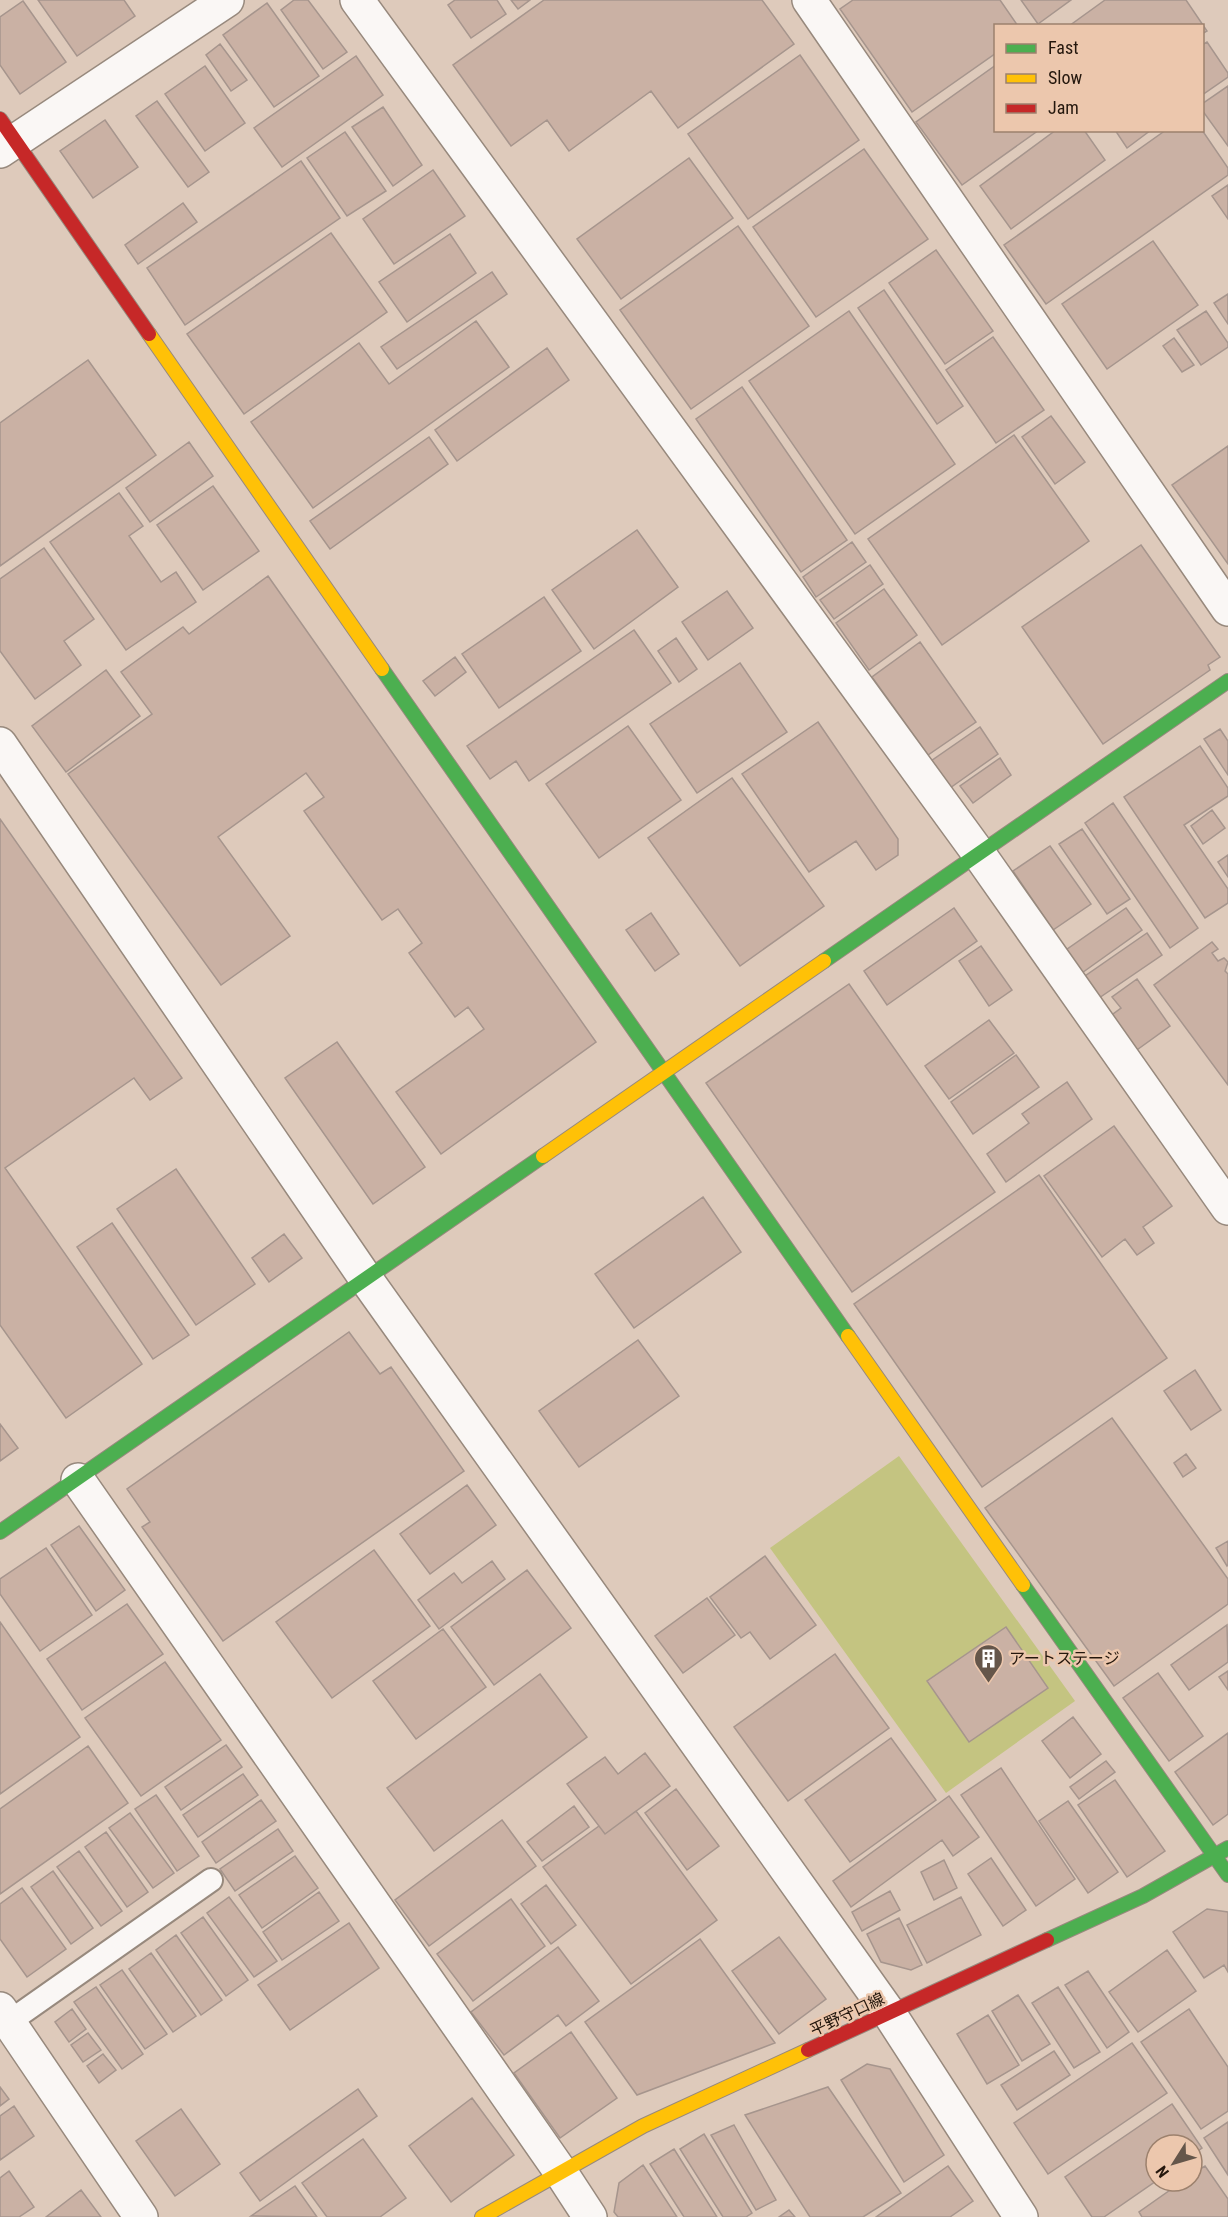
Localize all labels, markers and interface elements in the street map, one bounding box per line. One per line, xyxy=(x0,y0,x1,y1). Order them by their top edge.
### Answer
legend xyxy=(994,24,1204,132)
text: Fast xyxy=(1048,37,1079,58)
text: Slow xyxy=(1048,67,1083,88)
text: Jam xyxy=(1048,97,1079,118)
building icon: アートステージ xyxy=(972,1642,1004,1684)
place label: アートステージ xyxy=(1009,1649,1120,1668)
street label: 平野守口線 xyxy=(807,1989,887,2040)
north arrow xyxy=(1144,2133,1204,2193)
text: N xyxy=(1152,2162,1173,2181)

